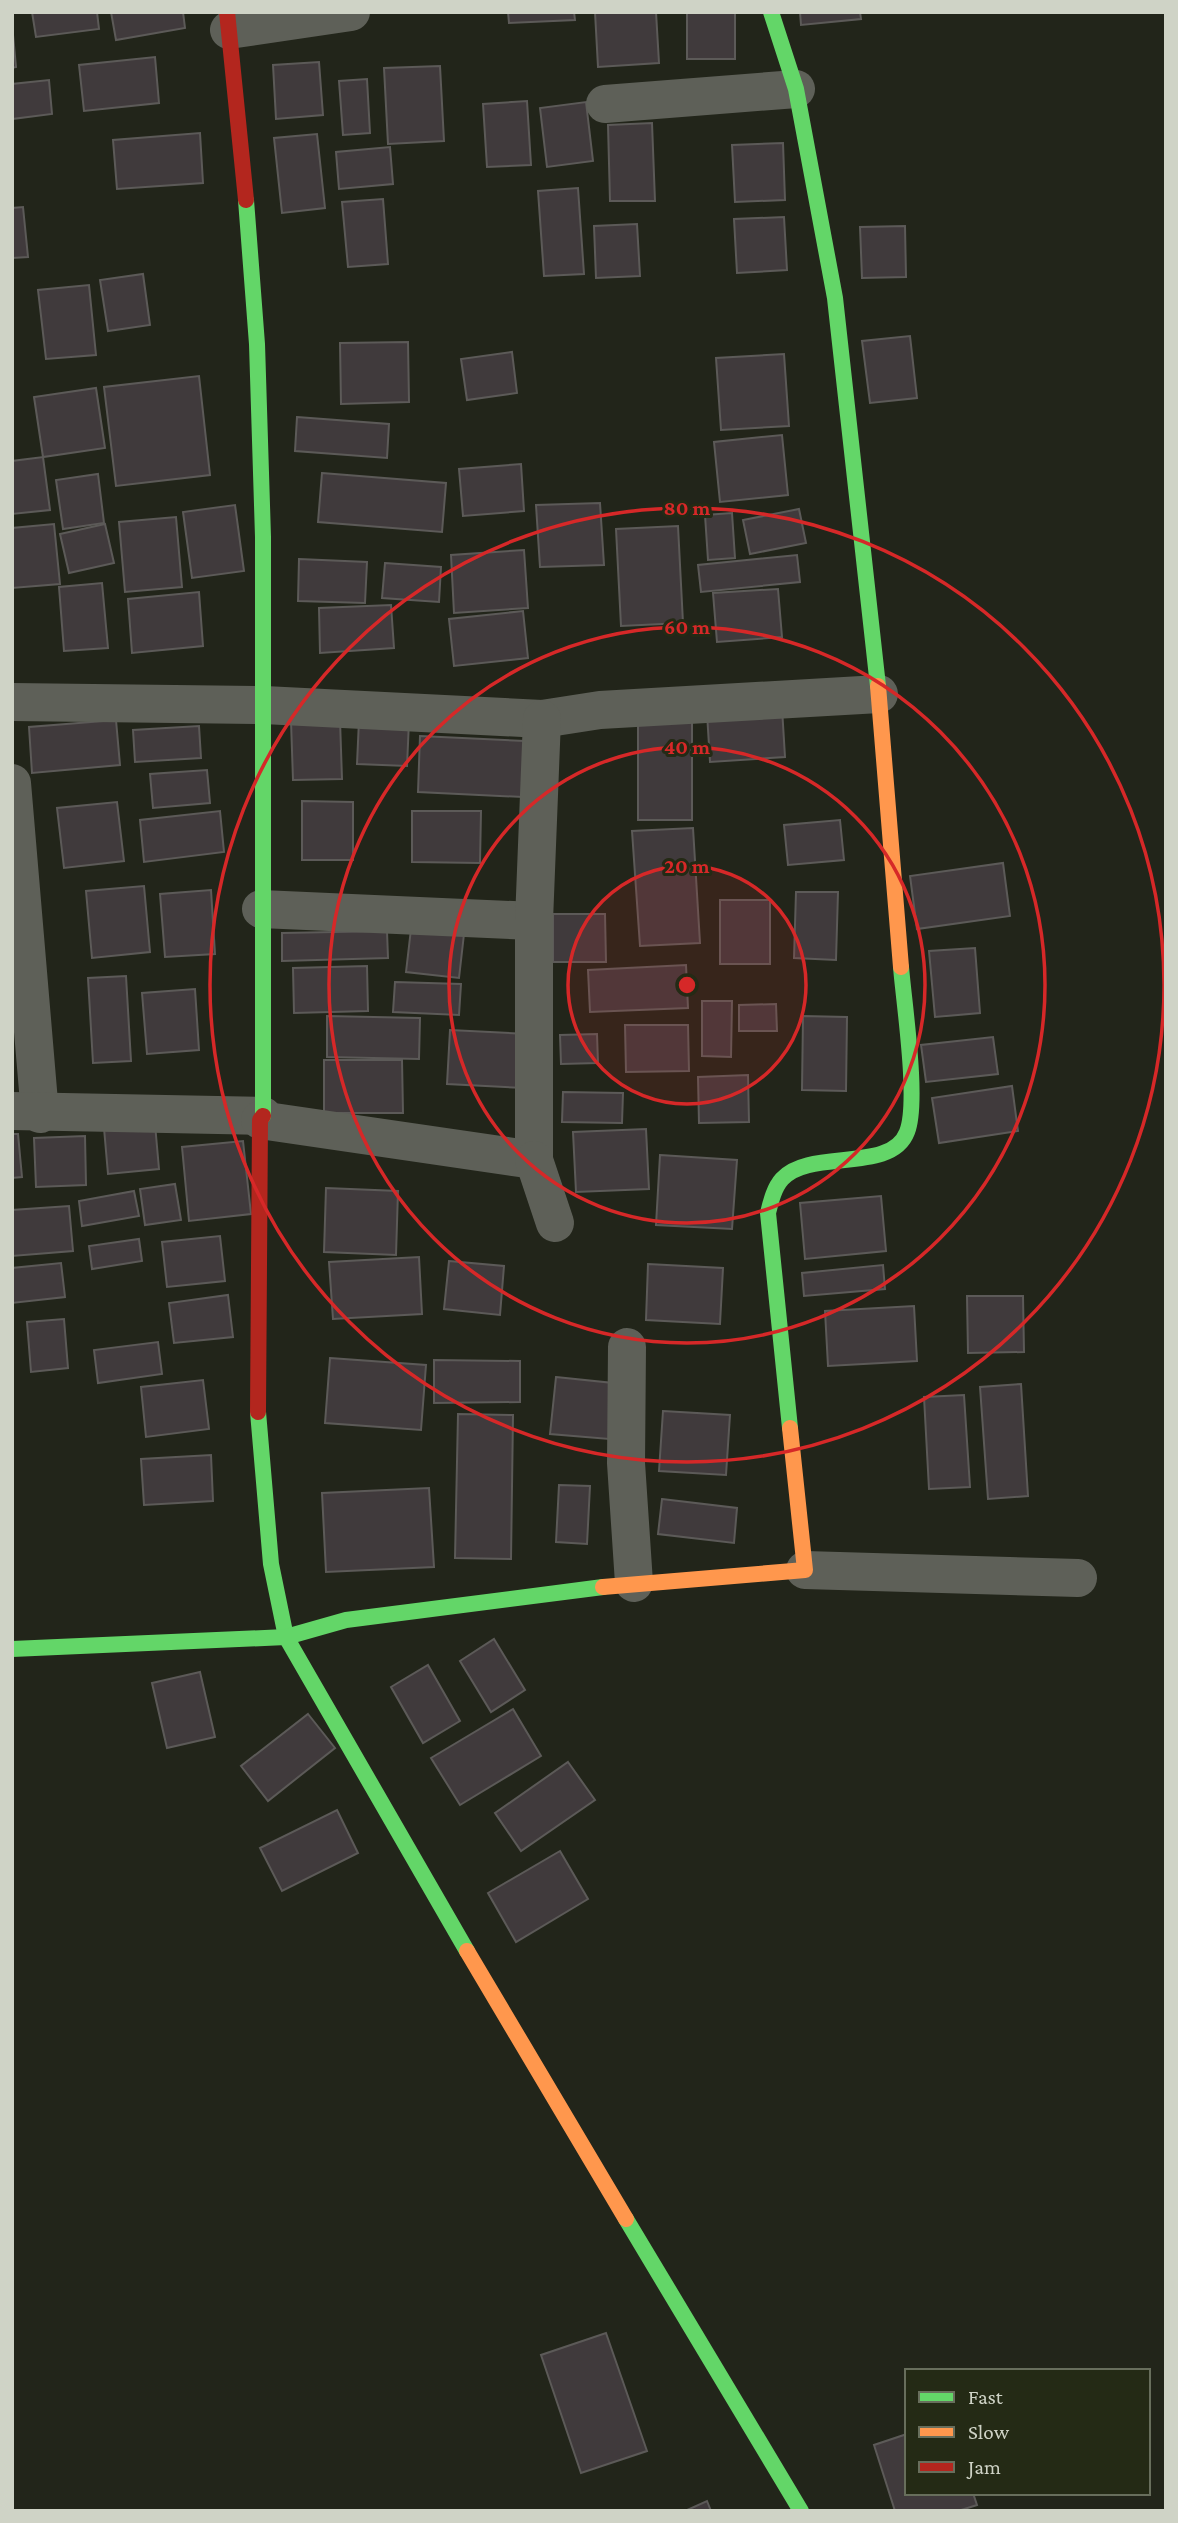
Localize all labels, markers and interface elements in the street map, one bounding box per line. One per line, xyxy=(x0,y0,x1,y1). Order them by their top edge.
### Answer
text: 80 m xyxy=(664,496,711,520)
text: 60 m xyxy=(664,615,710,639)
text: 40 m xyxy=(664,735,710,759)
text: 20 m xyxy=(664,854,710,878)
centre of rings xyxy=(675,973,699,997)
legend xyxy=(905,2369,1150,2495)
text: Fast xyxy=(968,2385,1004,2409)
text: Slow xyxy=(968,2420,1010,2444)
text: Jam xyxy=(966,2455,1001,2479)

